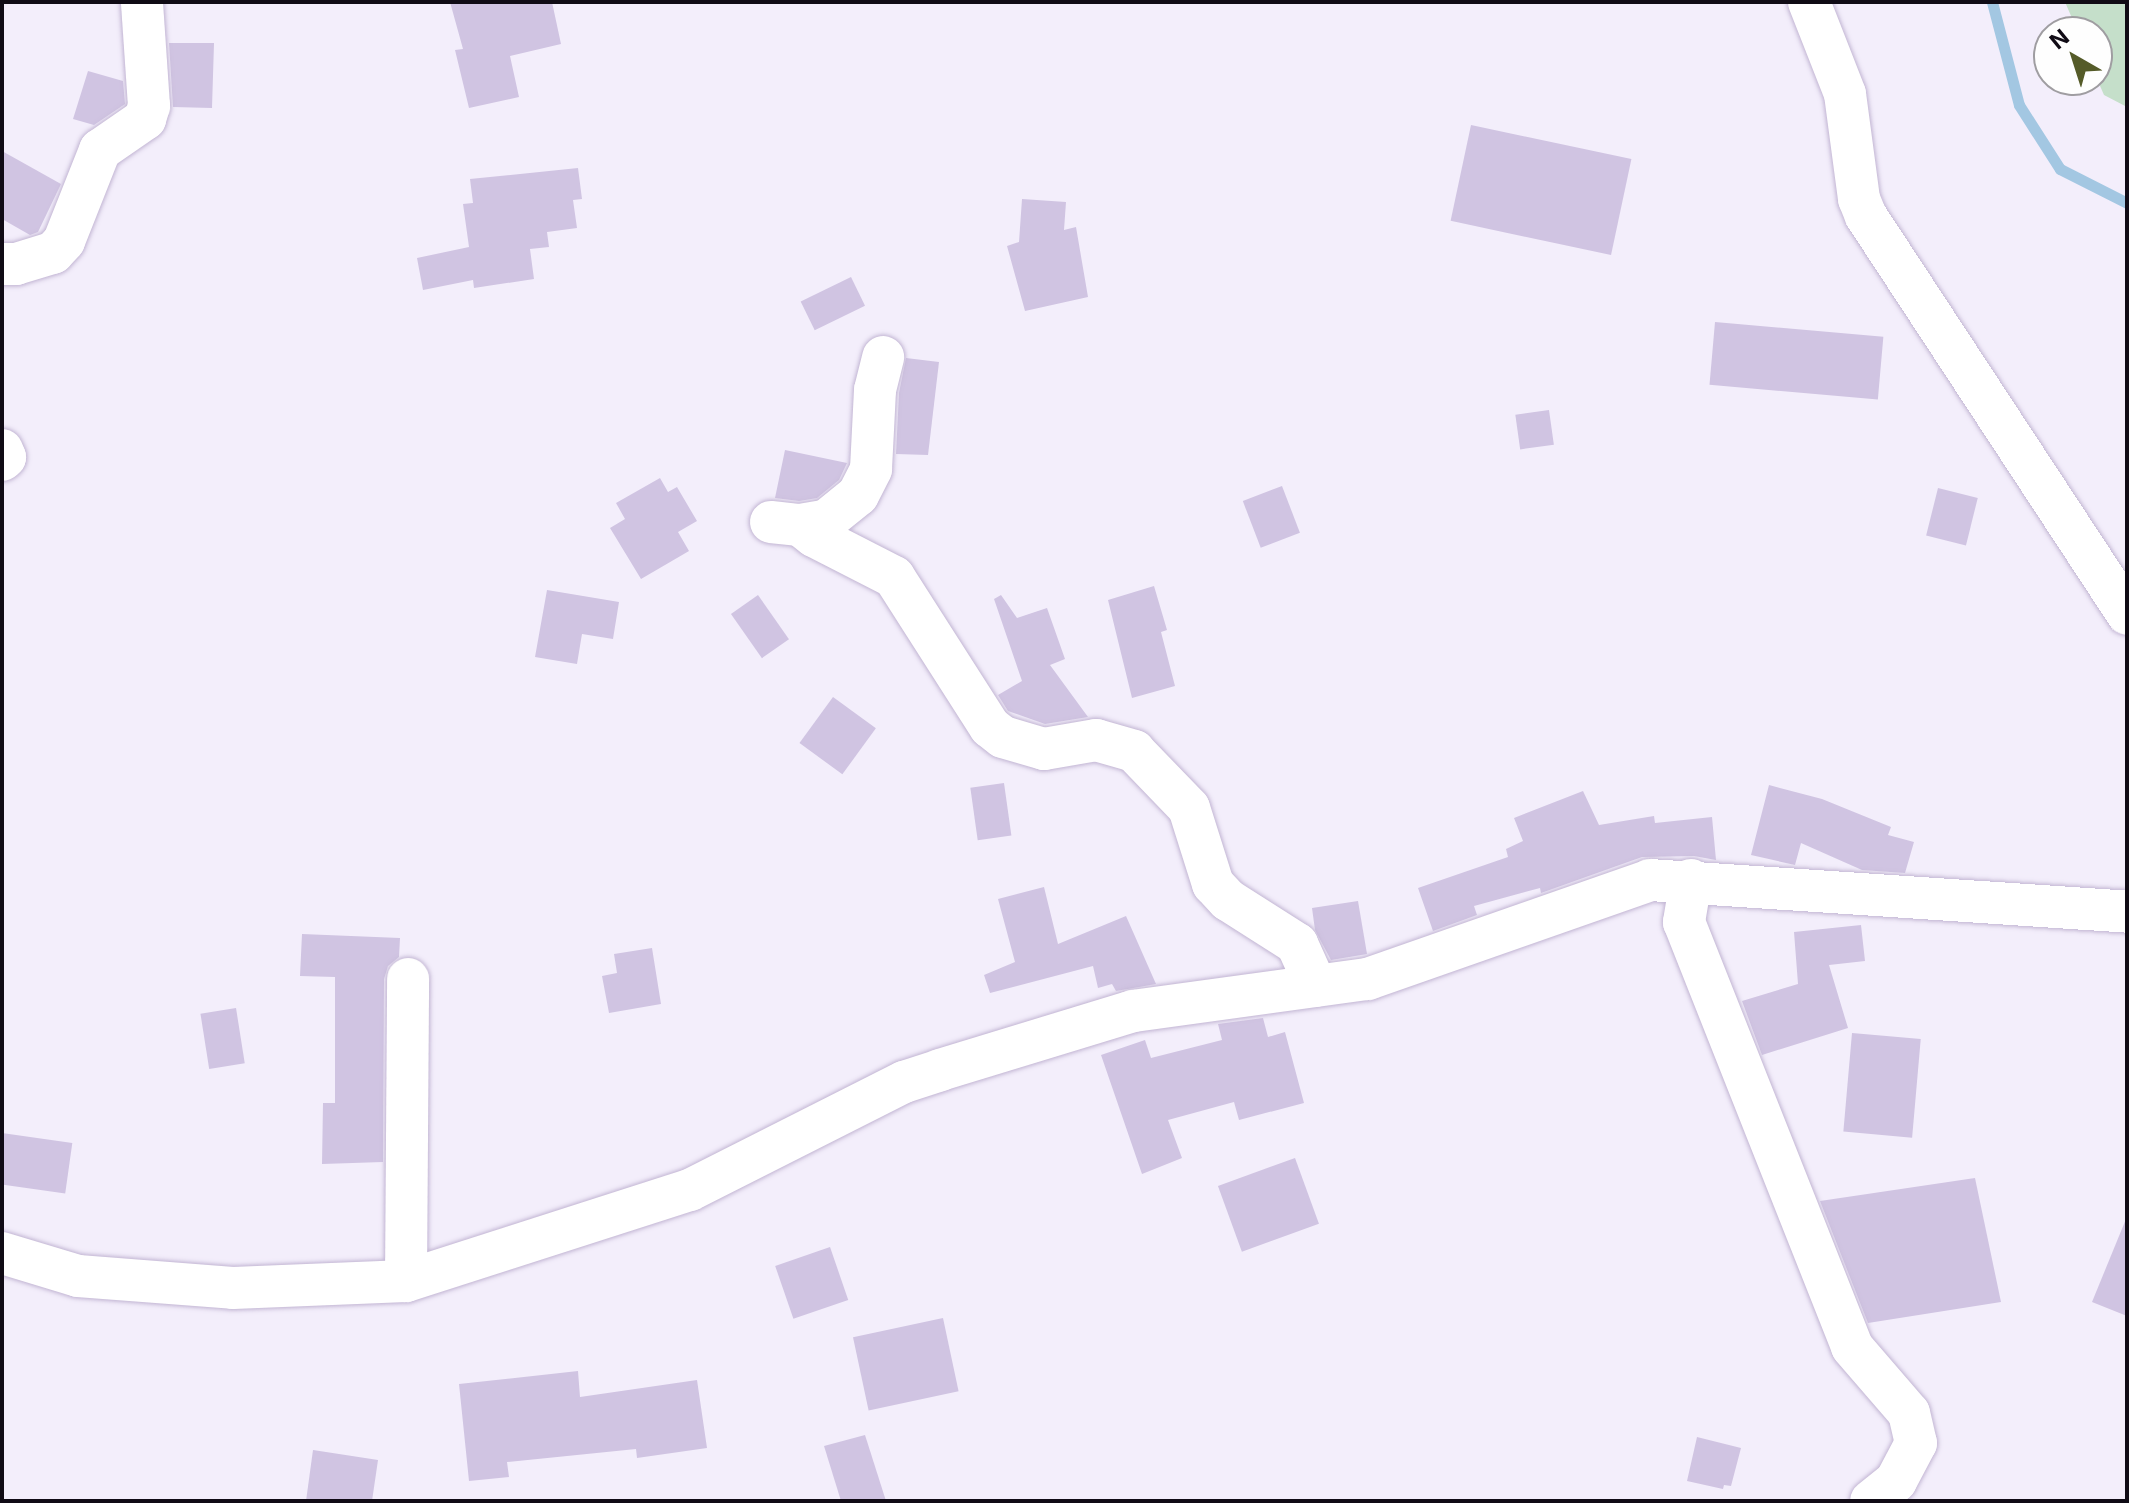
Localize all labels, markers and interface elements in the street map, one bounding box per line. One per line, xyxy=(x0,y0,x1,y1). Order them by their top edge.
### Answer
north arrow xyxy=(2033,16,2113,96)
text: N xyxy=(2044,24,2074,54)

